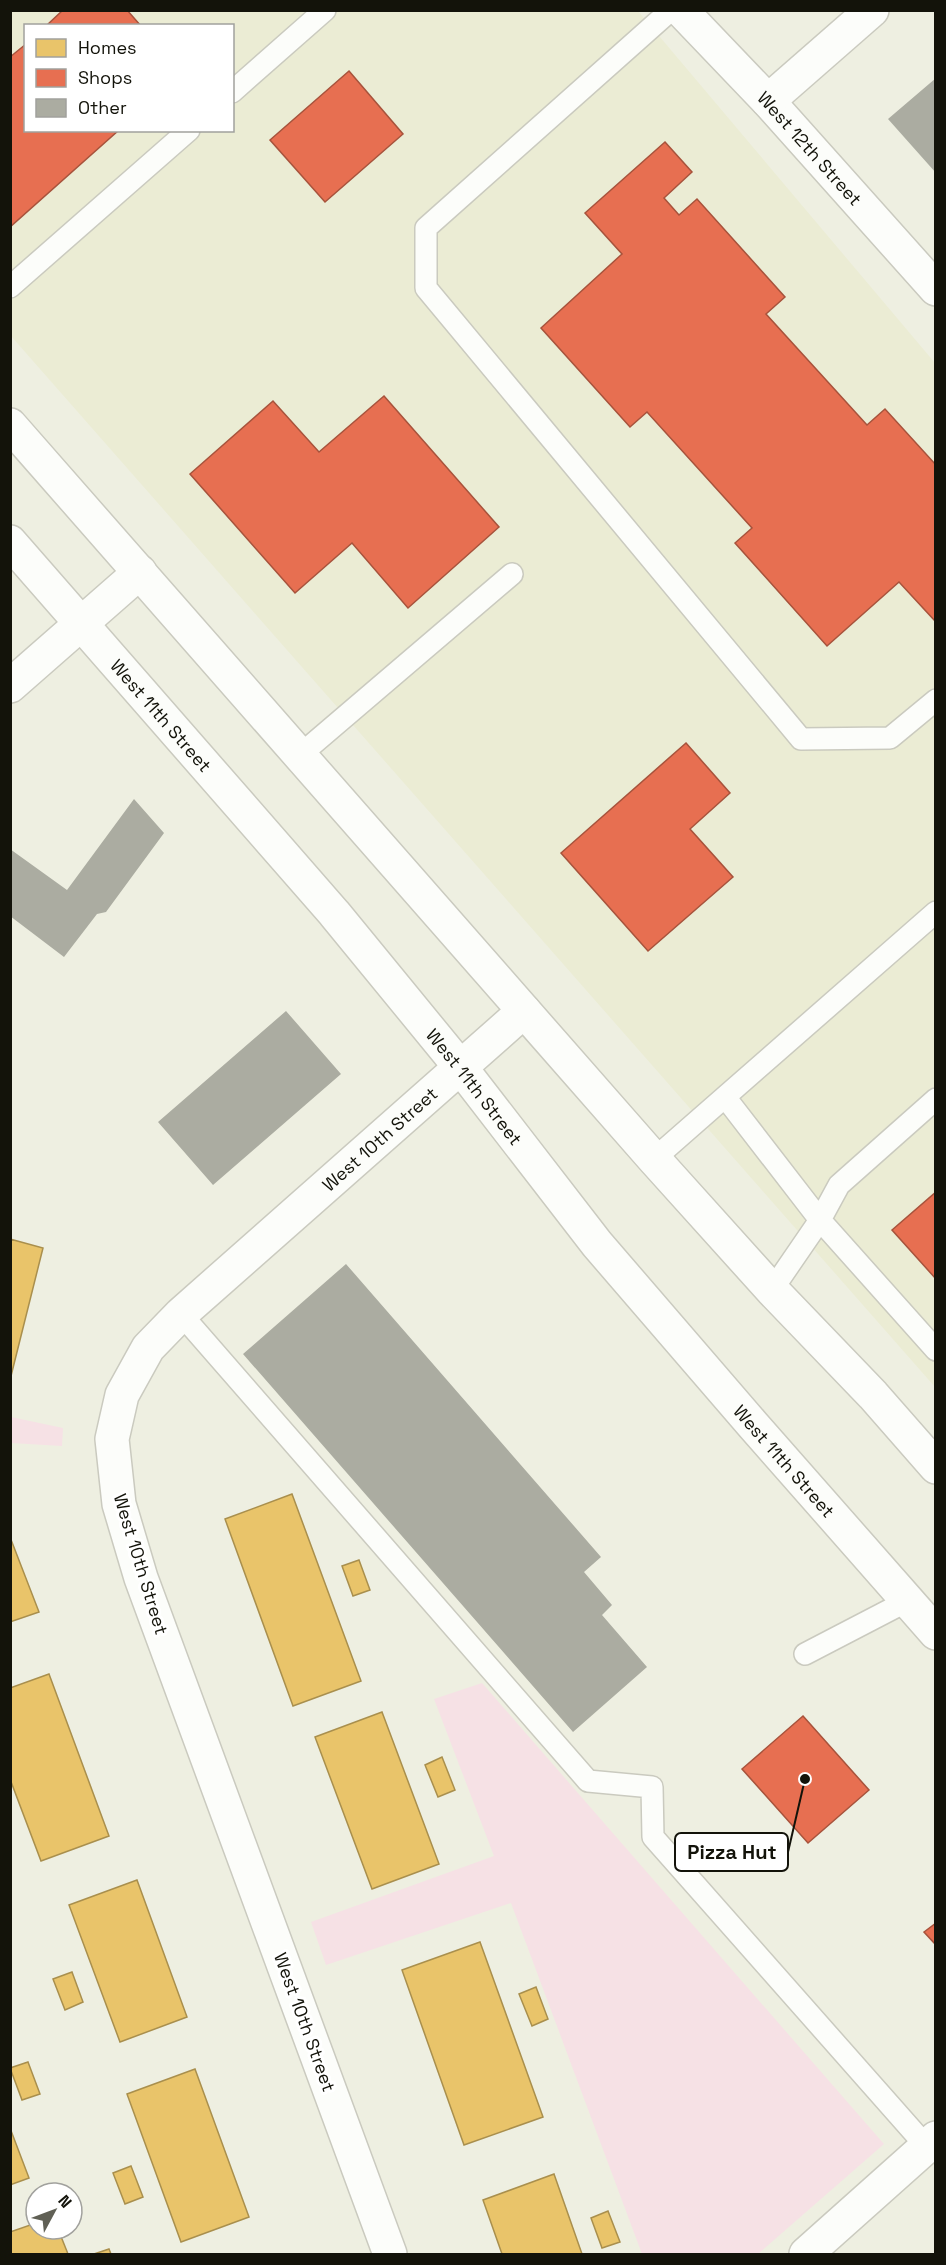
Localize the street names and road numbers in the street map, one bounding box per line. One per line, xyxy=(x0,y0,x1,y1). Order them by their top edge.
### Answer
street label: West 12th Street xyxy=(753,86,867,210)
street label: West 11th Street xyxy=(106,654,217,776)
street label: West 11th Street xyxy=(422,1023,528,1150)
street label: West 10th Street xyxy=(317,1082,442,1196)
street label: West 11th Street xyxy=(729,1400,840,1522)
street label: West 10th Street xyxy=(109,1491,173,1637)
street label: West 10th Street xyxy=(269,1949,341,2095)

